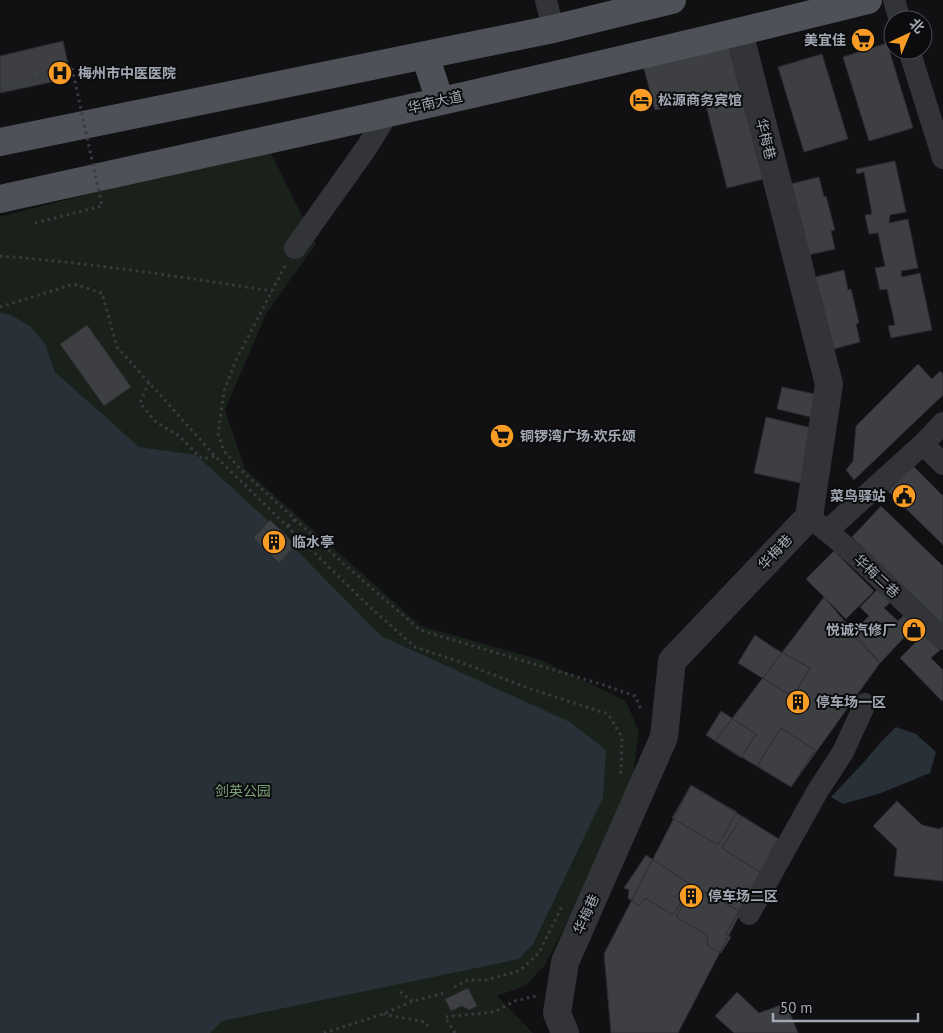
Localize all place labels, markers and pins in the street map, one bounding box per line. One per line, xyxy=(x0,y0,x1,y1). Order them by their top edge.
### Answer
supermarket icon: 美宜佳 xyxy=(850,27,876,53)
place label: 美宜佳 xyxy=(804,31,846,49)
hospital icon: 梅州市中医医院 xyxy=(47,60,73,86)
place label: 梅州市中医医院 xyxy=(78,64,176,82)
hotel icon: 松源商务宾馆 xyxy=(628,87,654,113)
place label: 松源商务宾馆 xyxy=(658,91,742,109)
supermarket icon: 铜锣湾广场·欢乐颂 xyxy=(489,423,515,449)
place label: 铜锣湾广场·欢乐颂 xyxy=(520,427,636,445)
public building icon: 菜鸟驿站 xyxy=(891,483,917,509)
place label: 菜鸟驿站 xyxy=(830,487,886,505)
building icon: 临水亭 xyxy=(261,529,287,555)
place label: 临水亭 xyxy=(292,533,334,551)
shop icon: 悦诚汽修厂 xyxy=(901,617,927,643)
place label: 悦诚汽修厂 xyxy=(826,621,896,639)
building icon: 停车场一区 xyxy=(785,689,811,715)
place label: 停车场一区 xyxy=(816,693,886,711)
building icon: 停车场二区 xyxy=(678,883,704,909)
place label: 停车场二区 xyxy=(708,887,778,905)

